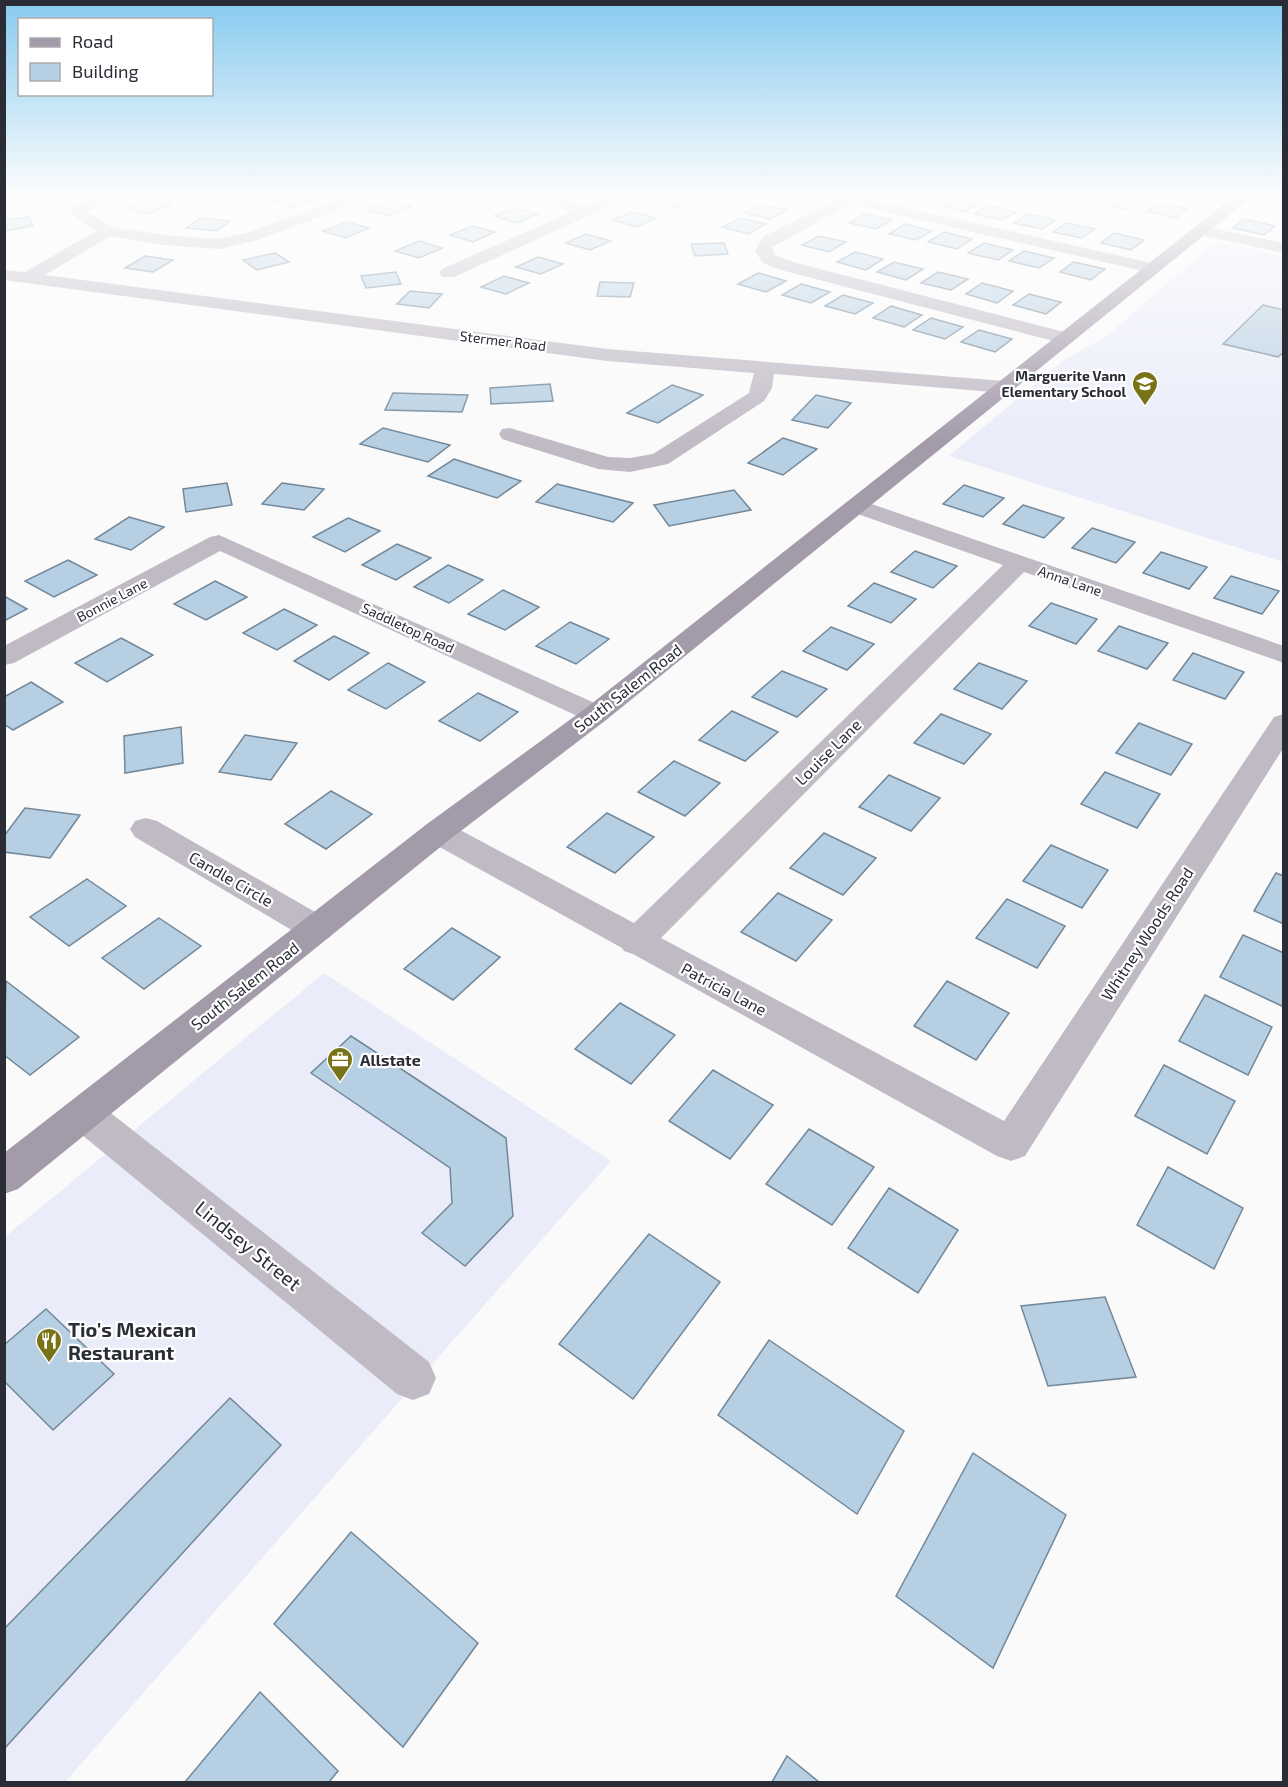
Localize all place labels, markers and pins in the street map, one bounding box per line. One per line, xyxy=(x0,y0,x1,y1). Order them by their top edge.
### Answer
place label: Marguerite Vann Elementary School xyxy=(1002,367,1126,400)
school or university icon: Marguerite Vann Elementary School xyxy=(1130,369,1160,407)
office icon: Allstate xyxy=(325,1045,355,1083)
place label: Allstate xyxy=(360,1050,421,1069)
place label: Tio's Mexican Restaurant xyxy=(68,1317,196,1364)
restaurant icon: Tio's Mexican Restaurant xyxy=(34,1326,64,1364)

